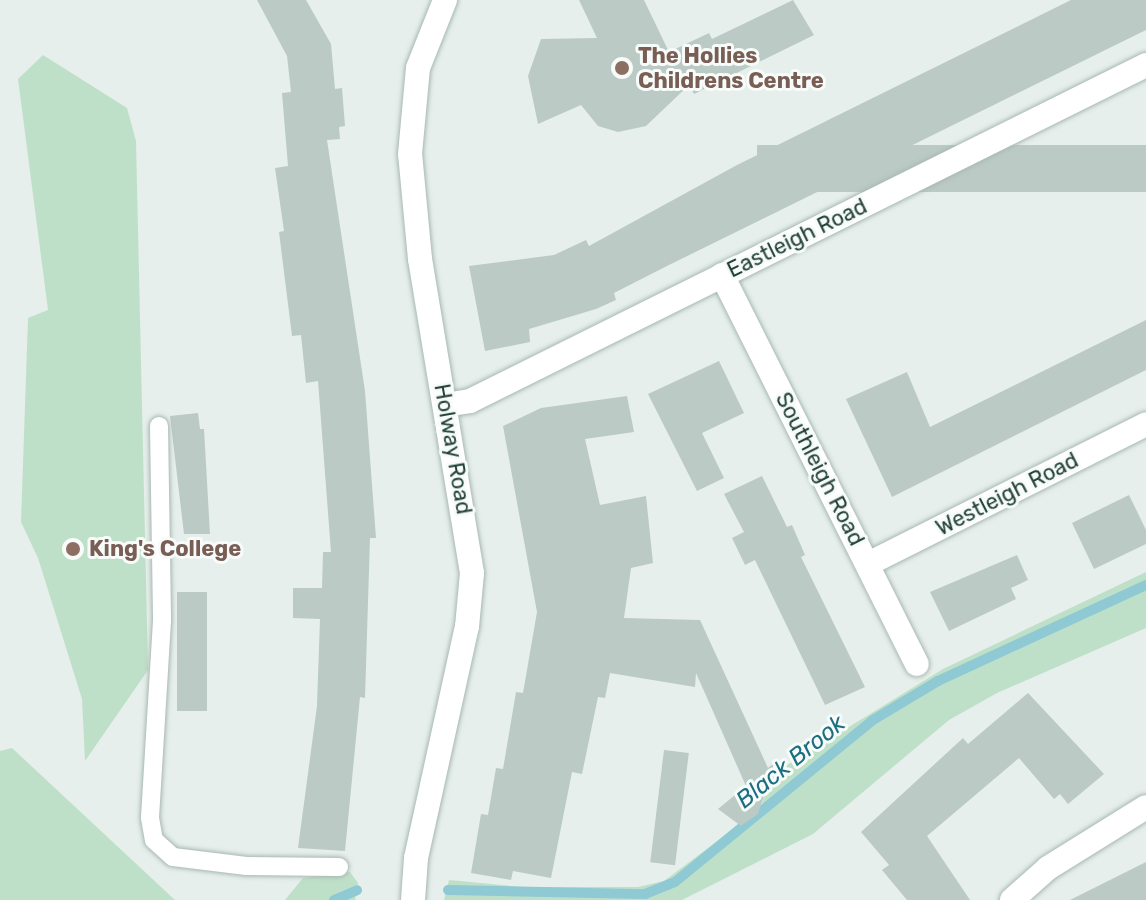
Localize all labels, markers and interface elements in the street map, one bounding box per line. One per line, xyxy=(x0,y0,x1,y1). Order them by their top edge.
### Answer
place label: The Hollies Childrens Centre xyxy=(638,42,824,94)
marker: The Hollies Childrens Centre xyxy=(613,59,631,77)
street label: Eastleigh Road xyxy=(723,193,871,283)
street label: Holway Road xyxy=(428,381,478,517)
street label: Southleigh Road xyxy=(770,388,870,550)
street label: Westleigh Road xyxy=(931,447,1083,541)
place label: King's College xyxy=(89,536,241,562)
marker: King's College xyxy=(64,540,82,558)
water label: Black Brook xyxy=(730,709,852,815)

